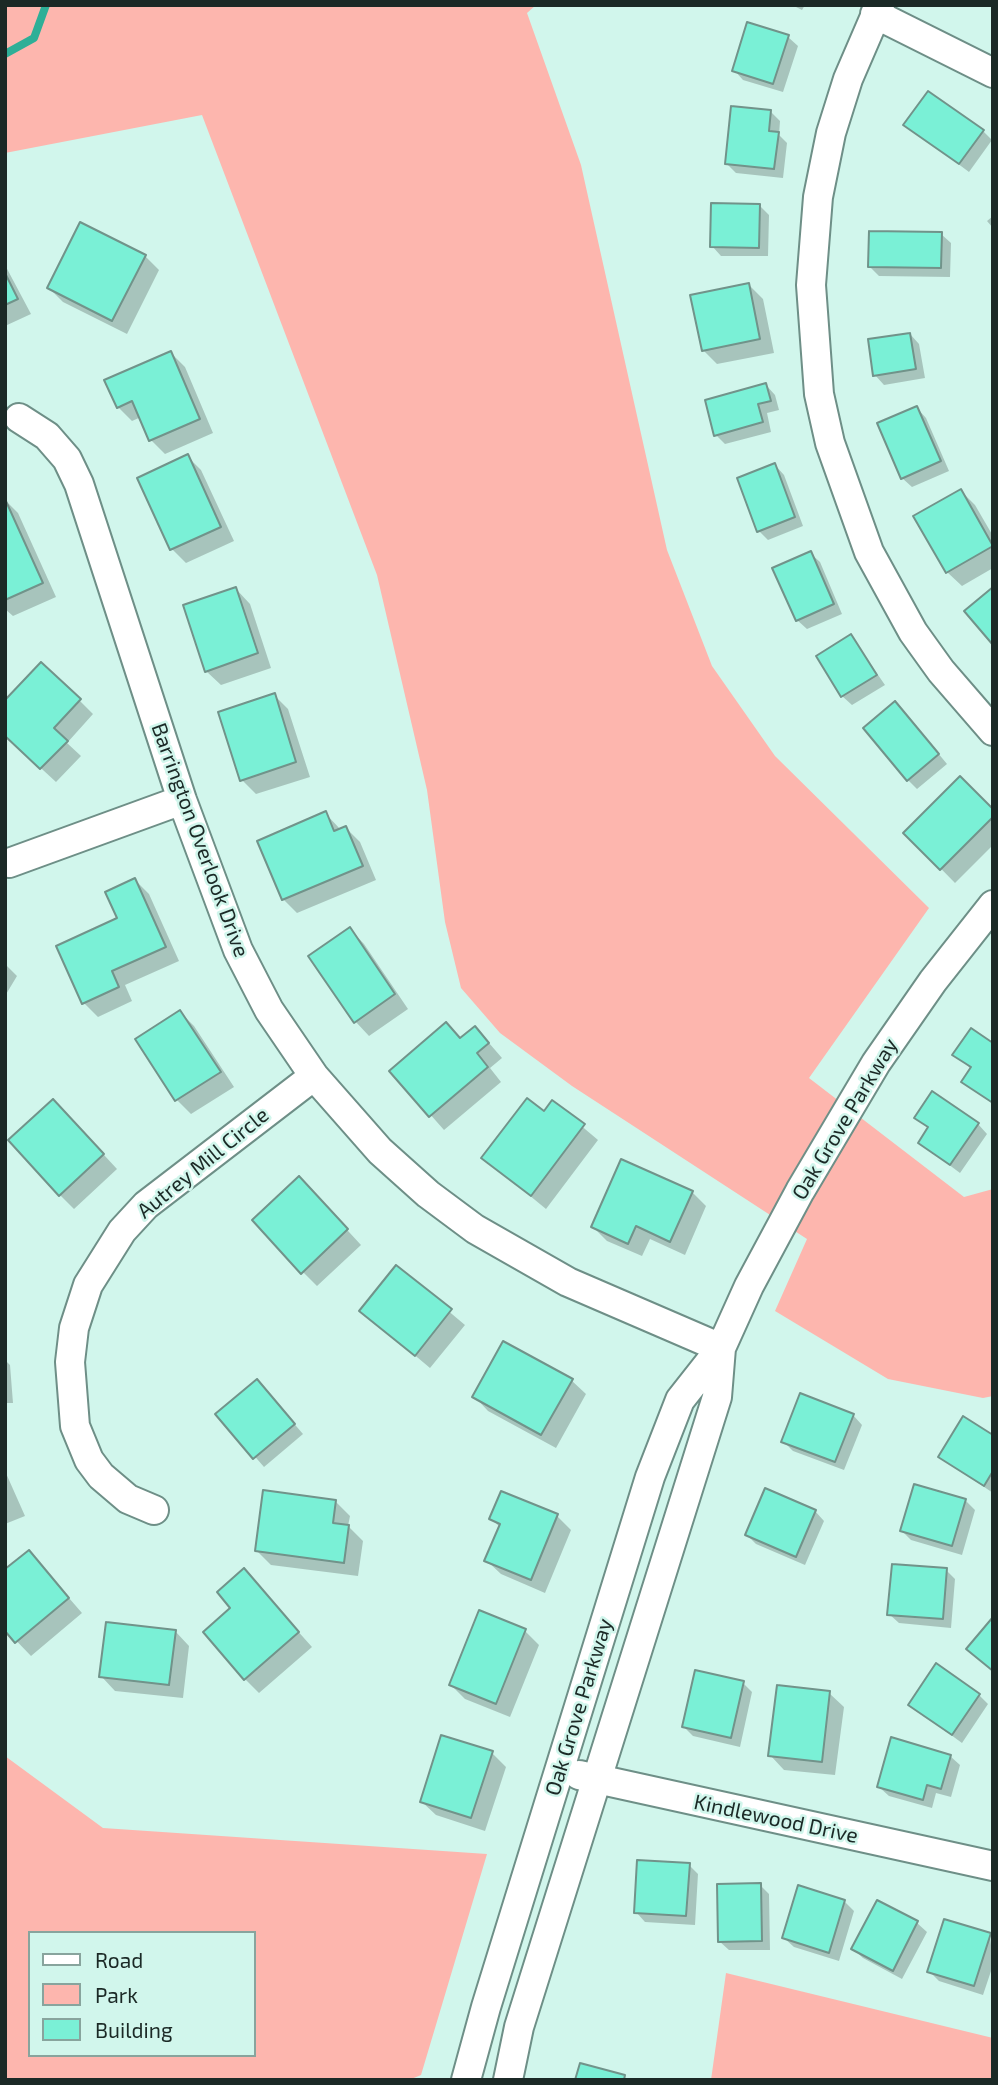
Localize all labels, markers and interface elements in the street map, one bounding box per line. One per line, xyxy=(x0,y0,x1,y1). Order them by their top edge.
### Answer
street label: Barrington Overlook Drive xyxy=(146,719,254,961)
street label: Oak Grove Parkway xyxy=(787,1034,903,1204)
street label: Autrey Mill Circle xyxy=(132,1102,274,1224)
street label: Oak Grove Parkway xyxy=(540,1615,618,1799)
street label: Kindlewood Drive xyxy=(692,1789,860,1849)
legend xyxy=(28,1931,256,2057)
text: Road xyxy=(95,1947,143,1972)
text: Park xyxy=(95,1982,138,2007)
text: Building xyxy=(95,2017,173,2042)

